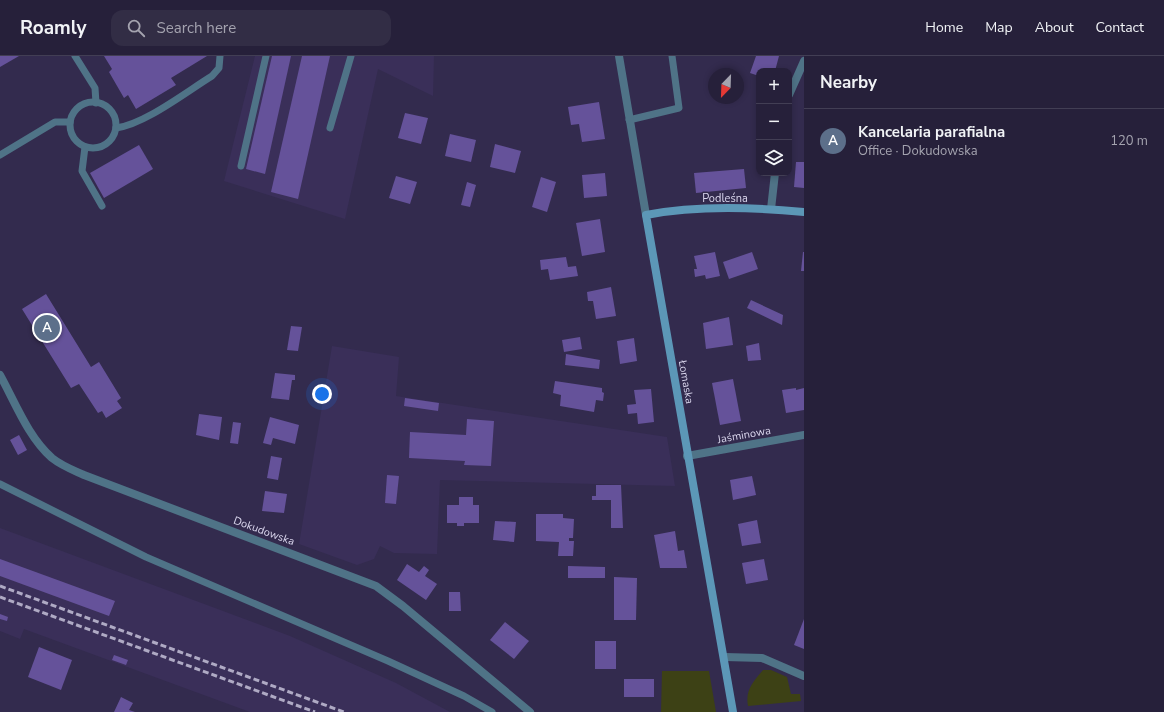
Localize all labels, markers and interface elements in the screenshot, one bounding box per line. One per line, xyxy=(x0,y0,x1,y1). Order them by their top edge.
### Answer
search box xyxy=(111,10,391,46)
text: Roamly xyxy=(20,15,87,41)
icon: search xyxy=(125,17,147,39)
text: Search here xyxy=(157,18,236,38)
text: Home xyxy=(925,18,963,37)
text: Map xyxy=(985,18,1013,37)
text: About xyxy=(1035,18,1074,37)
text: Contact xyxy=(1096,18,1144,37)
north arrow xyxy=(708,68,744,104)
map controls xyxy=(756,68,792,176)
button: + xyxy=(756,68,792,104)
text: Nearby xyxy=(820,71,877,94)
button: − xyxy=(756,104,792,140)
text: Kancelaria parafialna xyxy=(858,122,1005,142)
text: A xyxy=(828,132,838,150)
text: 120 m xyxy=(1110,132,1148,150)
button: layers xyxy=(756,140,792,176)
text: Office · Dokudowska xyxy=(858,142,978,160)
street label: Podleśna xyxy=(702,191,748,206)
pin: A xyxy=(34,313,60,343)
street label: Łomaska xyxy=(675,358,697,405)
your location xyxy=(312,384,332,404)
street label: Jaśminowa xyxy=(715,423,772,447)
street label: Dokudowska xyxy=(231,513,297,549)

